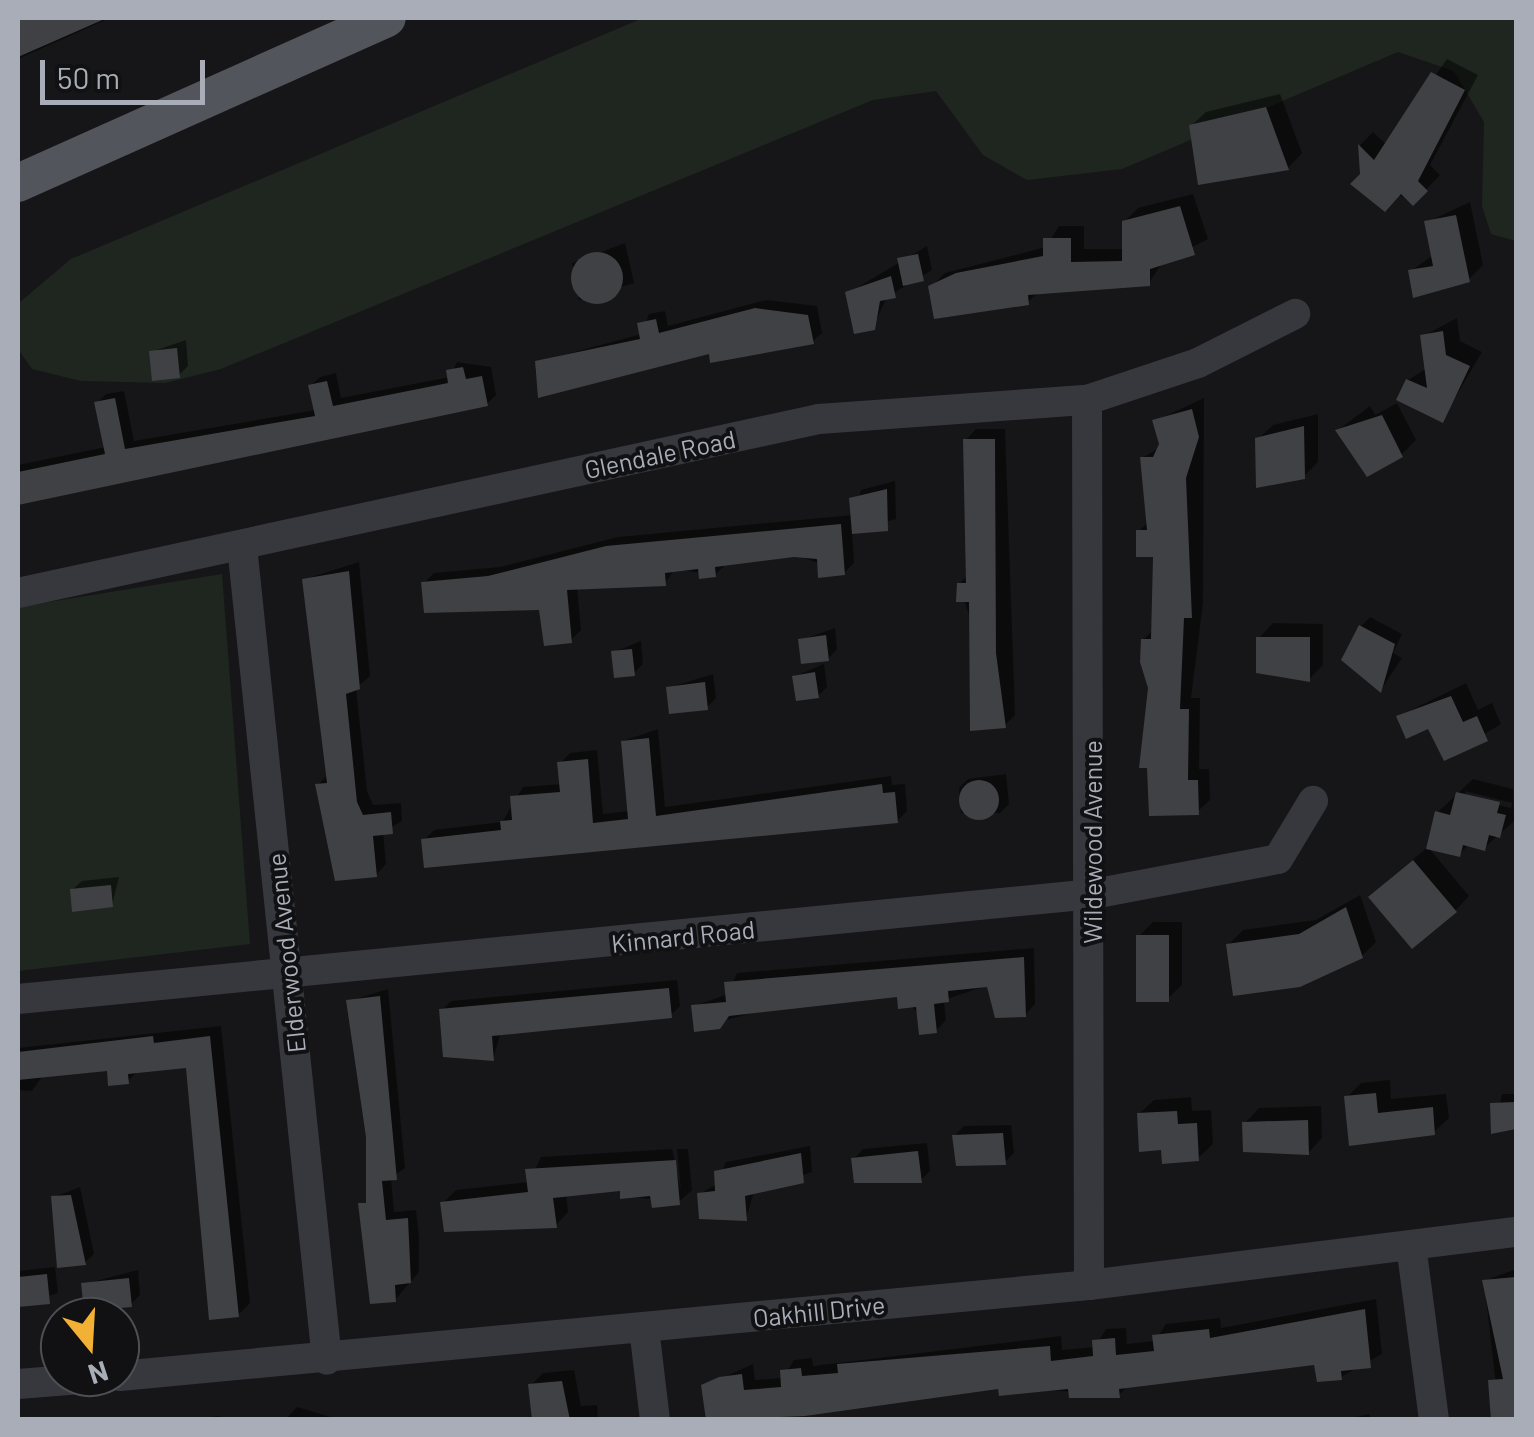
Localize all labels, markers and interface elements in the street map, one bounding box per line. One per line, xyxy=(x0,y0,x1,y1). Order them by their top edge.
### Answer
scale bar xyxy=(45,40,210,102)
text: 50 m xyxy=(57,59,120,95)
street label: Glendale Road xyxy=(582,423,738,485)
street label: Wildewood Avenue xyxy=(1077,740,1107,944)
street label: Elderwood Avenue xyxy=(261,852,311,1054)
street label: Kinnard Road xyxy=(610,914,756,958)
street label: Oakhill Drive xyxy=(751,1289,887,1333)
north arrow xyxy=(40,1297,140,1397)
text: N xyxy=(85,1355,113,1393)

